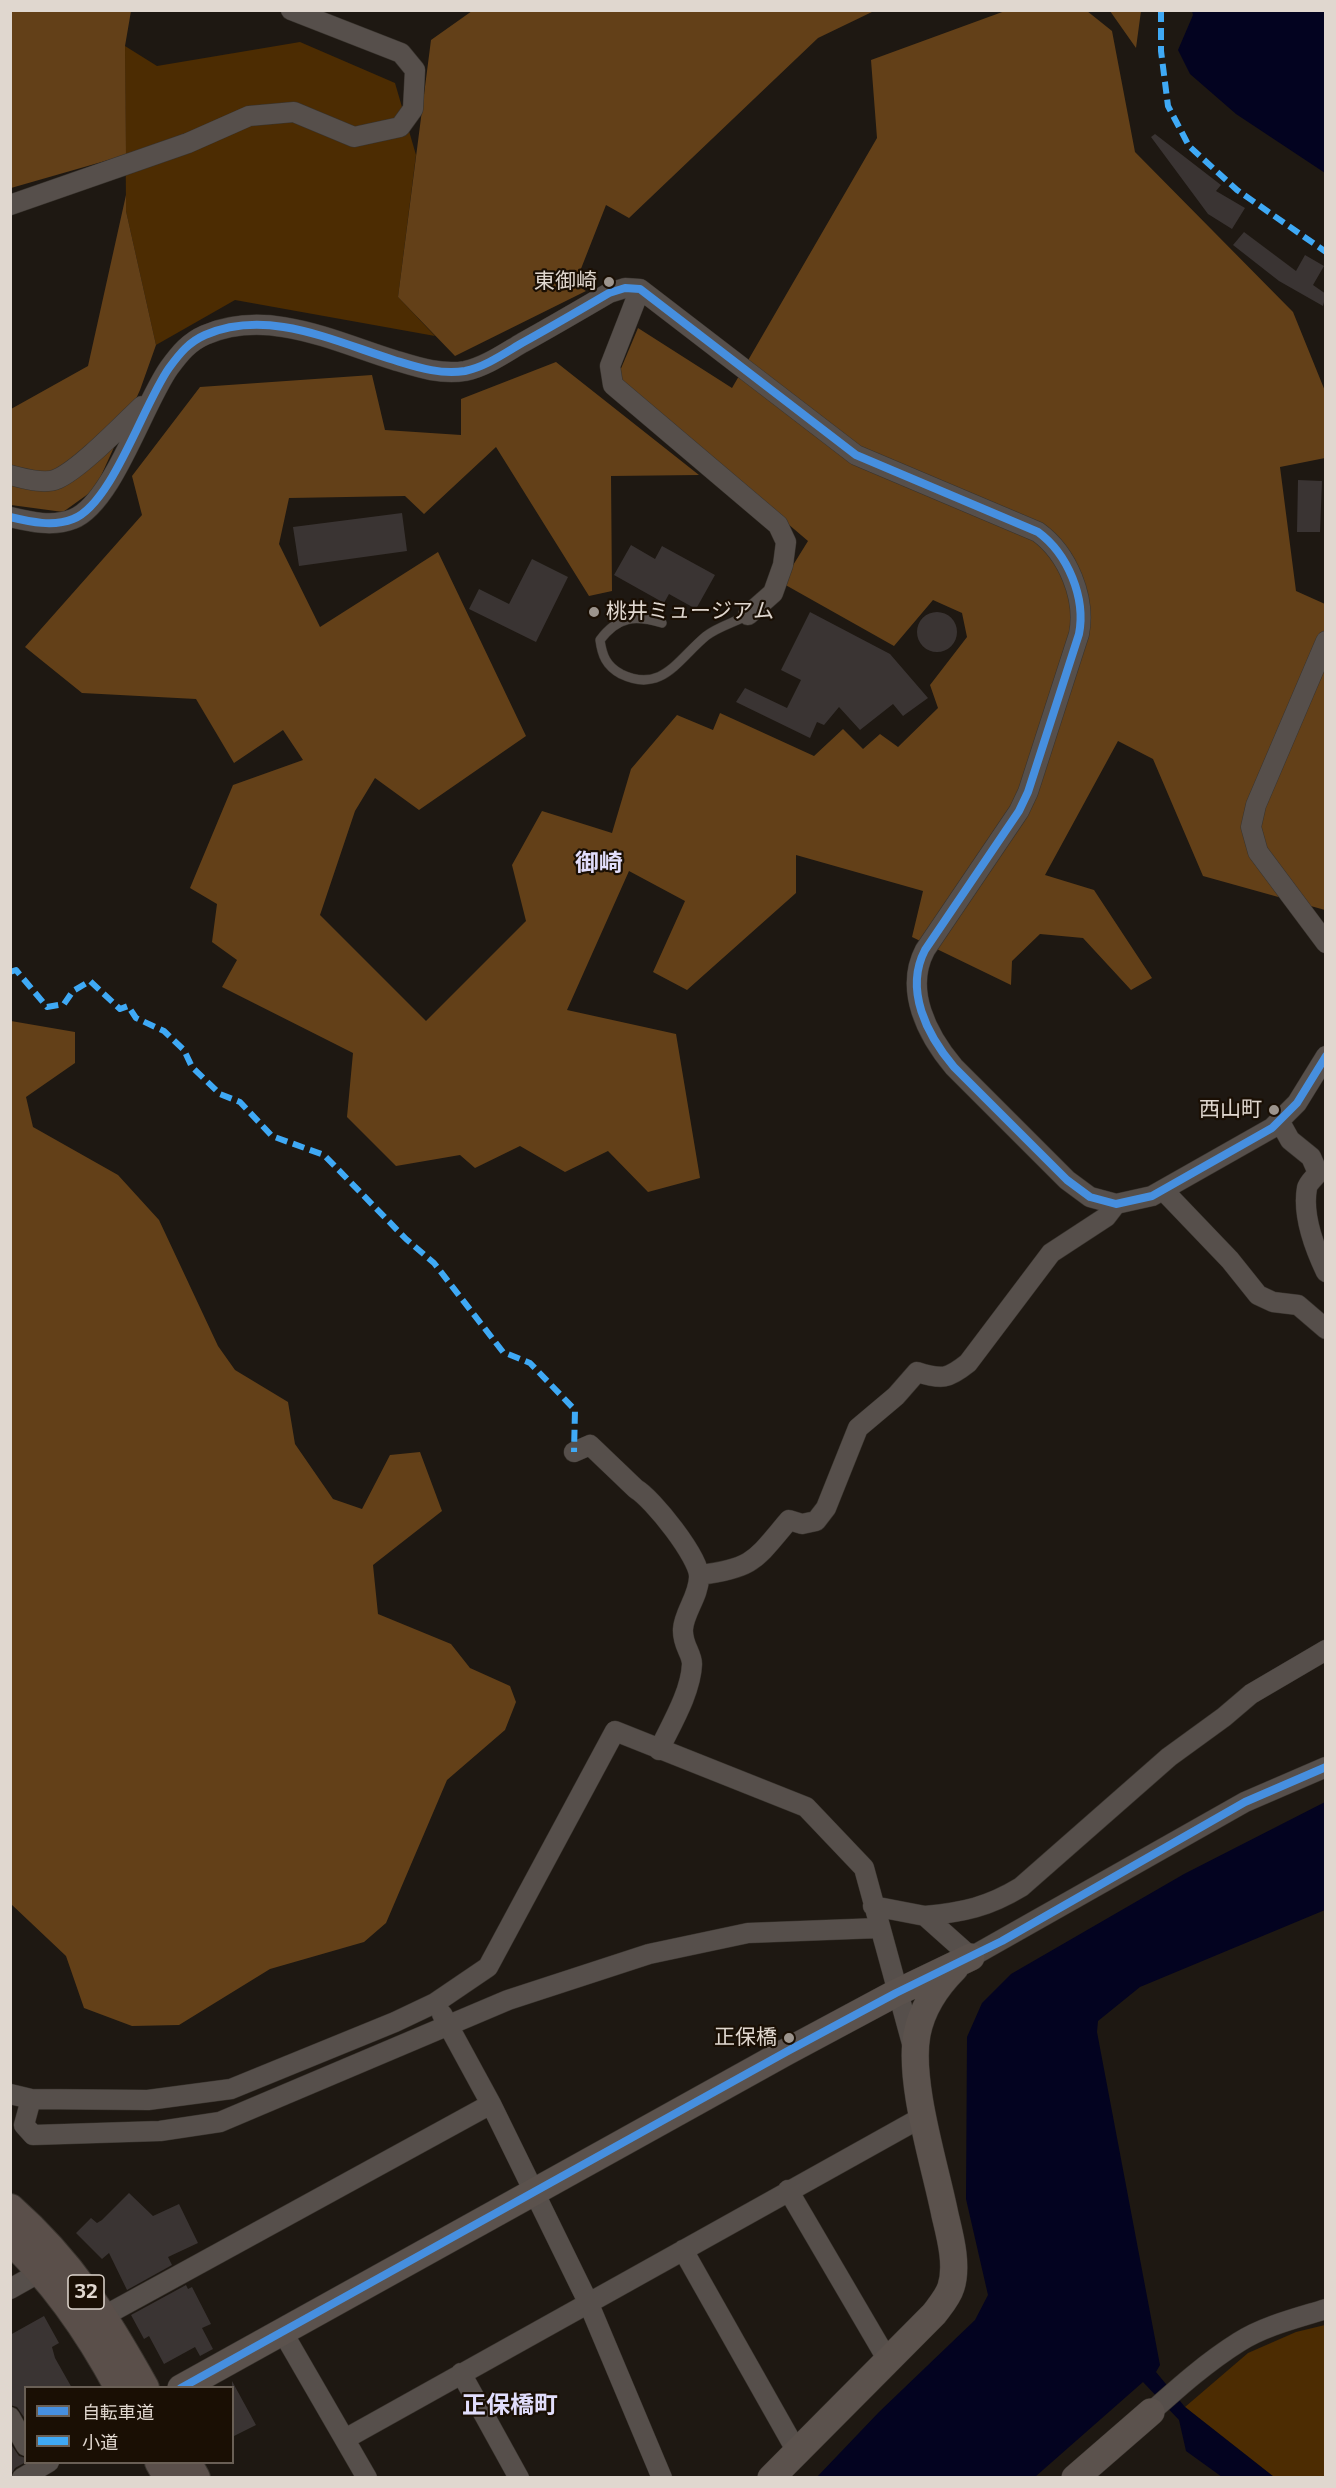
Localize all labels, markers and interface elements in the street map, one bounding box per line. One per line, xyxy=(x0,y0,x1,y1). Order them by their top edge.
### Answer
place label: 東御崎 xyxy=(534,269,597,295)
marker: 東御崎 xyxy=(602,275,616,289)
place label: 桃井ミュージアム xyxy=(606,599,774,625)
marker: 桃井ミュージアム xyxy=(587,605,601,619)
district label: 御崎 xyxy=(575,850,623,878)
place label: 西山町 xyxy=(1199,1097,1262,1123)
marker: 西山町 xyxy=(1267,1103,1281,1117)
place label: 正保橋 xyxy=(714,2025,777,2051)
marker: 正保橋 xyxy=(782,2031,796,2045)
road number: 32 xyxy=(68,2275,104,2309)
legend xyxy=(24,2386,234,2464)
district label: 正保橋町 xyxy=(462,2392,558,2420)
text: 自転車道 xyxy=(82,2402,154,2424)
text: 小道 xyxy=(82,2432,118,2454)

